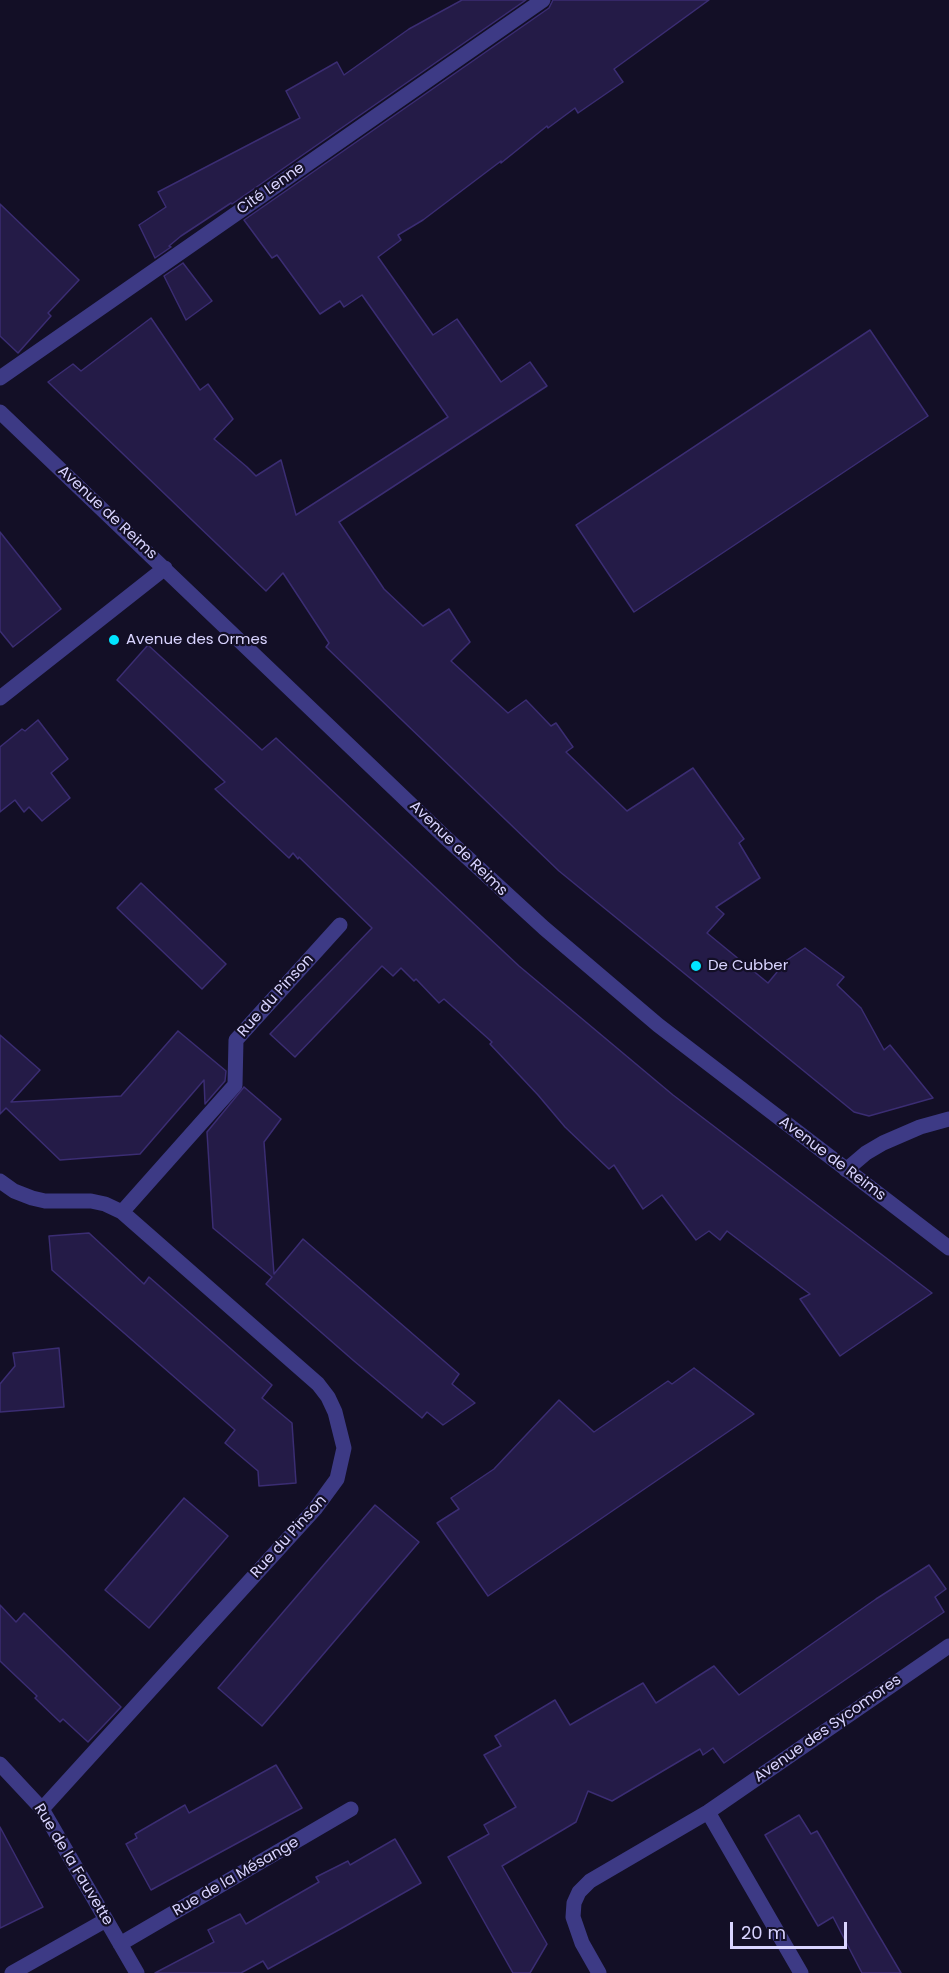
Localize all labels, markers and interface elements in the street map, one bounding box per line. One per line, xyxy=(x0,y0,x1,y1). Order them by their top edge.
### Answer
street label: Cité Lenne xyxy=(234,159,308,219)
street label: Avenue de Reims xyxy=(54,462,160,564)
place label: Avenue des Ormes xyxy=(126,631,268,649)
marker: Avenue des Ormes xyxy=(107,633,121,647)
street label: Avenue de Reims xyxy=(405,798,511,900)
street label: Rue du Pinson xyxy=(234,951,318,1041)
place label: De Cubber xyxy=(708,957,788,975)
marker: De Cubber xyxy=(689,959,703,973)
street label: Avenue de Reims xyxy=(775,1113,889,1205)
street label: Rue du Pinson xyxy=(247,1492,331,1582)
street label: Avenue des Sycomores xyxy=(751,1671,905,1787)
street label: Rue de la Fauvette xyxy=(30,1801,116,1929)
street label: Rue de la Mésange xyxy=(170,1834,302,1920)
scale bar xyxy=(733,1910,850,1948)
text: 20 m xyxy=(741,1920,786,1945)

